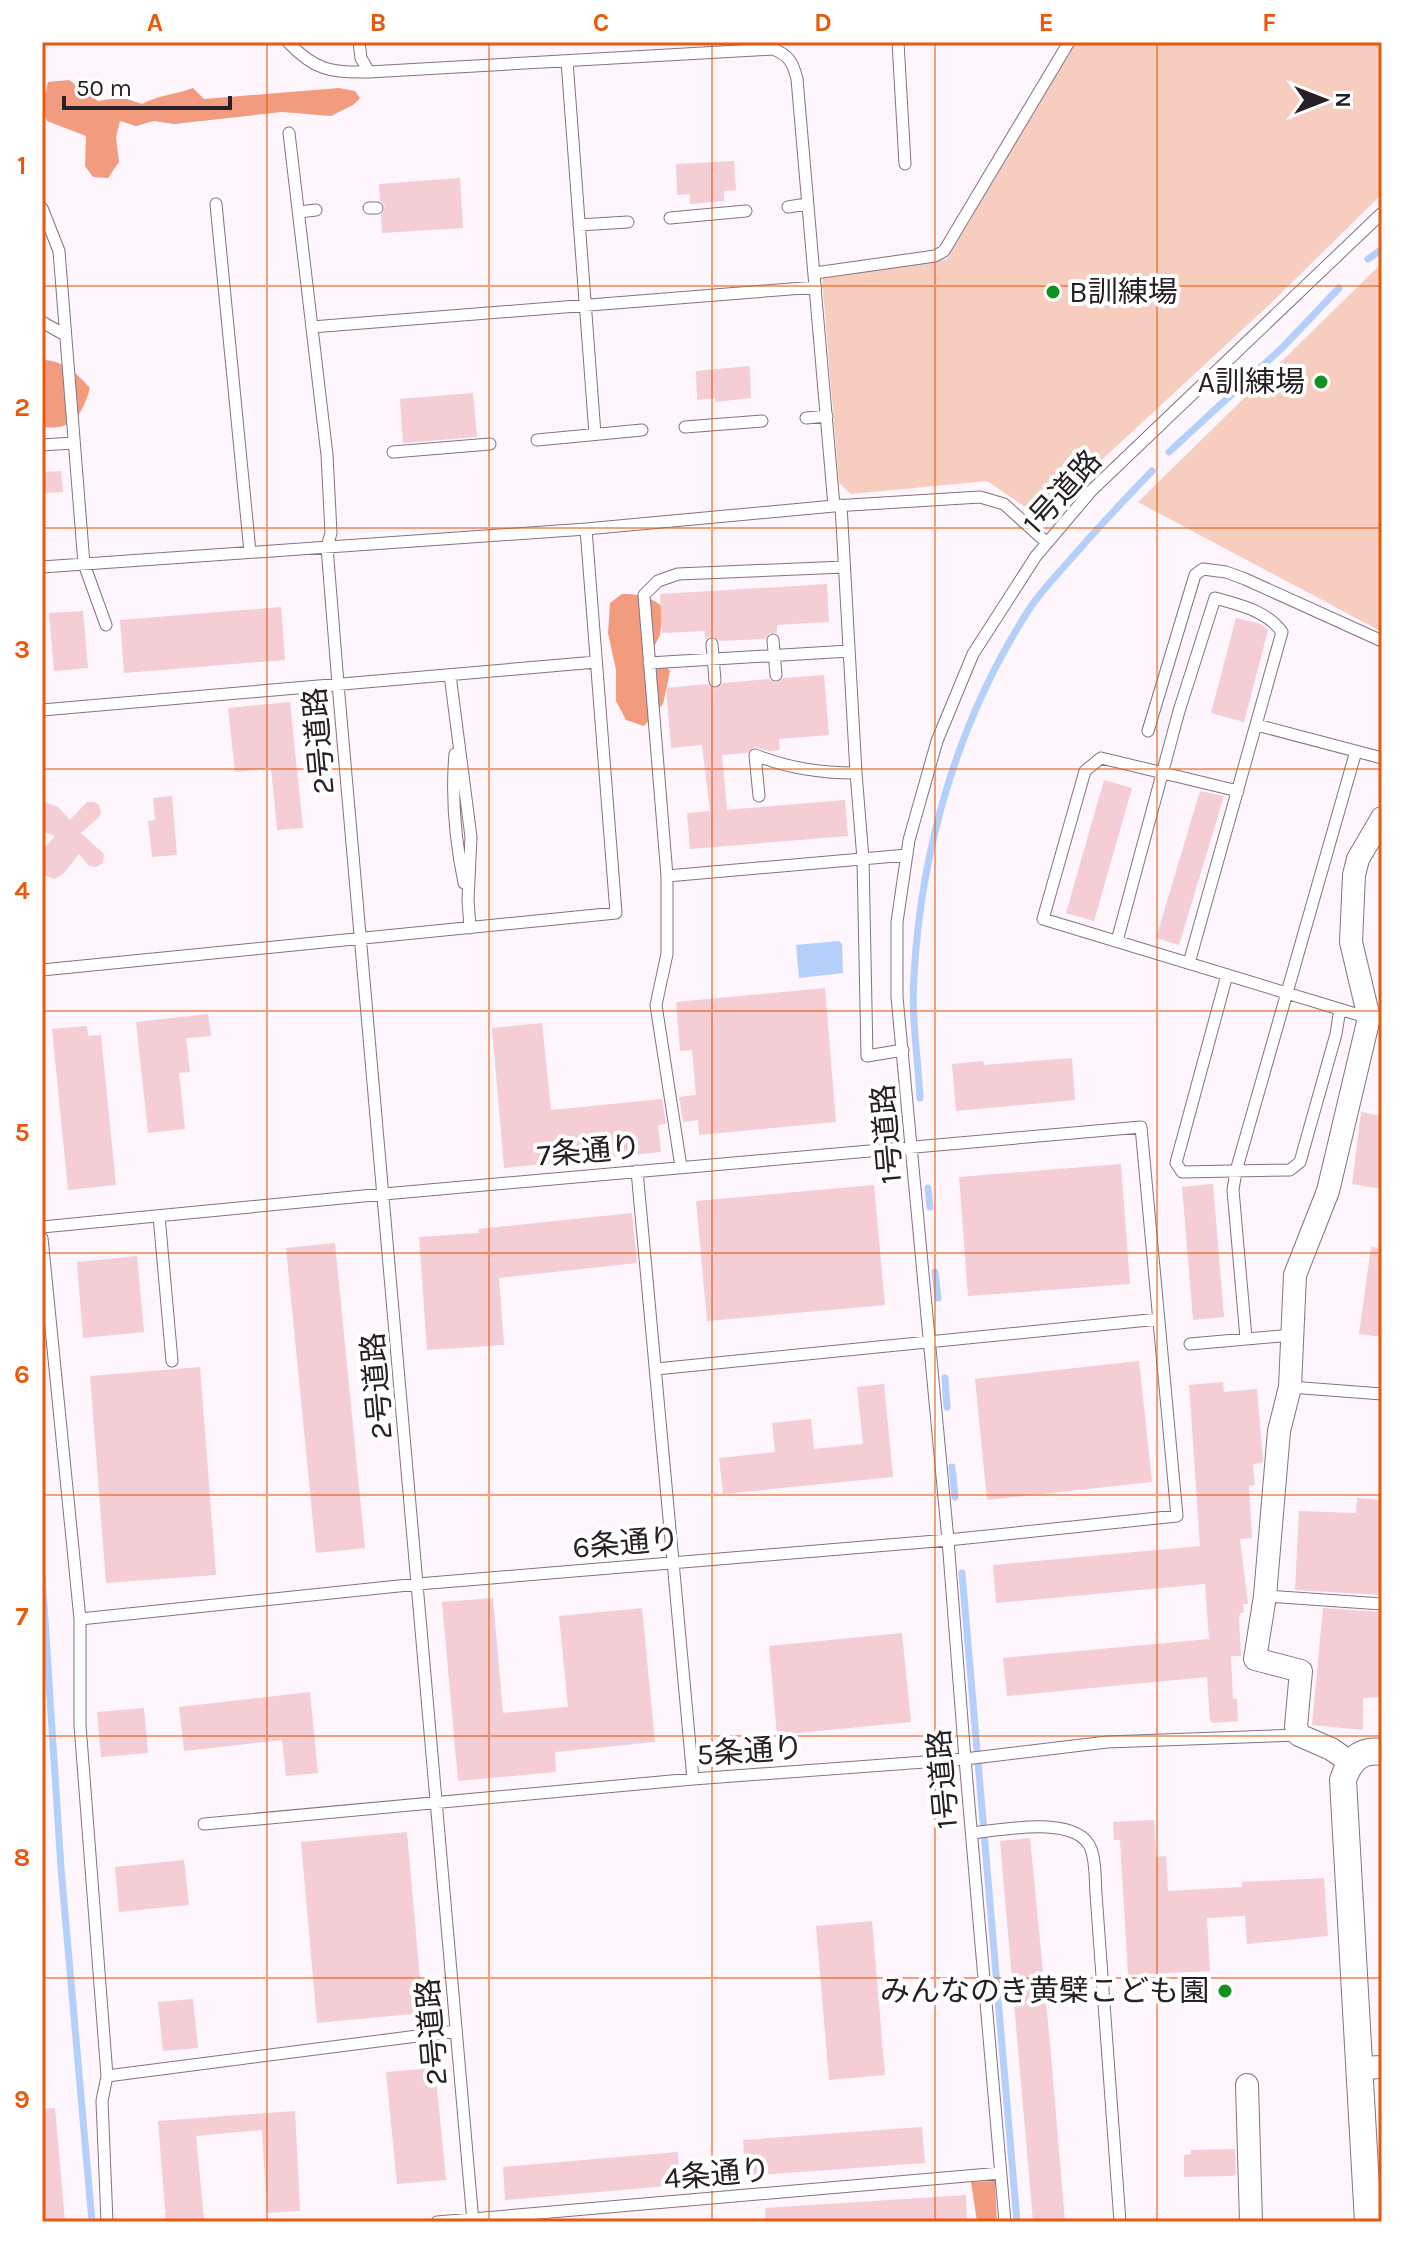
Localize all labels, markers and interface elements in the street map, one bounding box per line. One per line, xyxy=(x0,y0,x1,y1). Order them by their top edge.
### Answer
text: A xyxy=(147,7,163,38)
text: B xyxy=(370,7,386,38)
text: C xyxy=(593,7,609,38)
text: D xyxy=(814,7,832,38)
text: E xyxy=(1038,7,1054,38)
text: F xyxy=(1262,7,1276,38)
scale bar xyxy=(64,60,230,110)
north arrow xyxy=(1284,60,1364,140)
text: 50 m xyxy=(76,74,132,102)
text: N xyxy=(1330,92,1356,108)
text: 1 xyxy=(17,150,27,181)
place label: B訓練場 xyxy=(1069,274,1178,310)
marker: B訓練場 xyxy=(1044,283,1062,301)
place label: A訓練場 xyxy=(1198,364,1305,400)
marker: A訓練場 xyxy=(1312,373,1330,391)
text: 2 xyxy=(14,392,30,423)
street label: 1号道路 xyxy=(1015,443,1109,541)
text: 3 xyxy=(14,634,30,665)
street label: 2号道路 xyxy=(296,686,342,796)
text: 4 xyxy=(14,875,30,906)
street label: 1号道路 xyxy=(865,1083,909,1185)
text: 5 xyxy=(14,1117,30,1148)
street label: 7条通り xyxy=(536,1129,642,1173)
street label: 2号道路 xyxy=(354,1331,400,1441)
text: 6 xyxy=(14,1359,30,1390)
street label: 6条通り xyxy=(571,1520,681,1566)
text: 7 xyxy=(16,1601,29,1632)
street label: 1号道路 xyxy=(921,1728,965,1830)
street label: 5条通り xyxy=(695,1729,805,1773)
text: 8 xyxy=(14,1842,30,1873)
place label: みんなのき黄檗こども園 xyxy=(880,1973,1209,2009)
street label: 2号道路 xyxy=(409,1977,455,2087)
marker: みんなのき黄檗こども園 xyxy=(1216,1982,1234,2000)
text: 9 xyxy=(14,2084,30,2115)
street label: 4条通り xyxy=(662,2151,772,2197)

